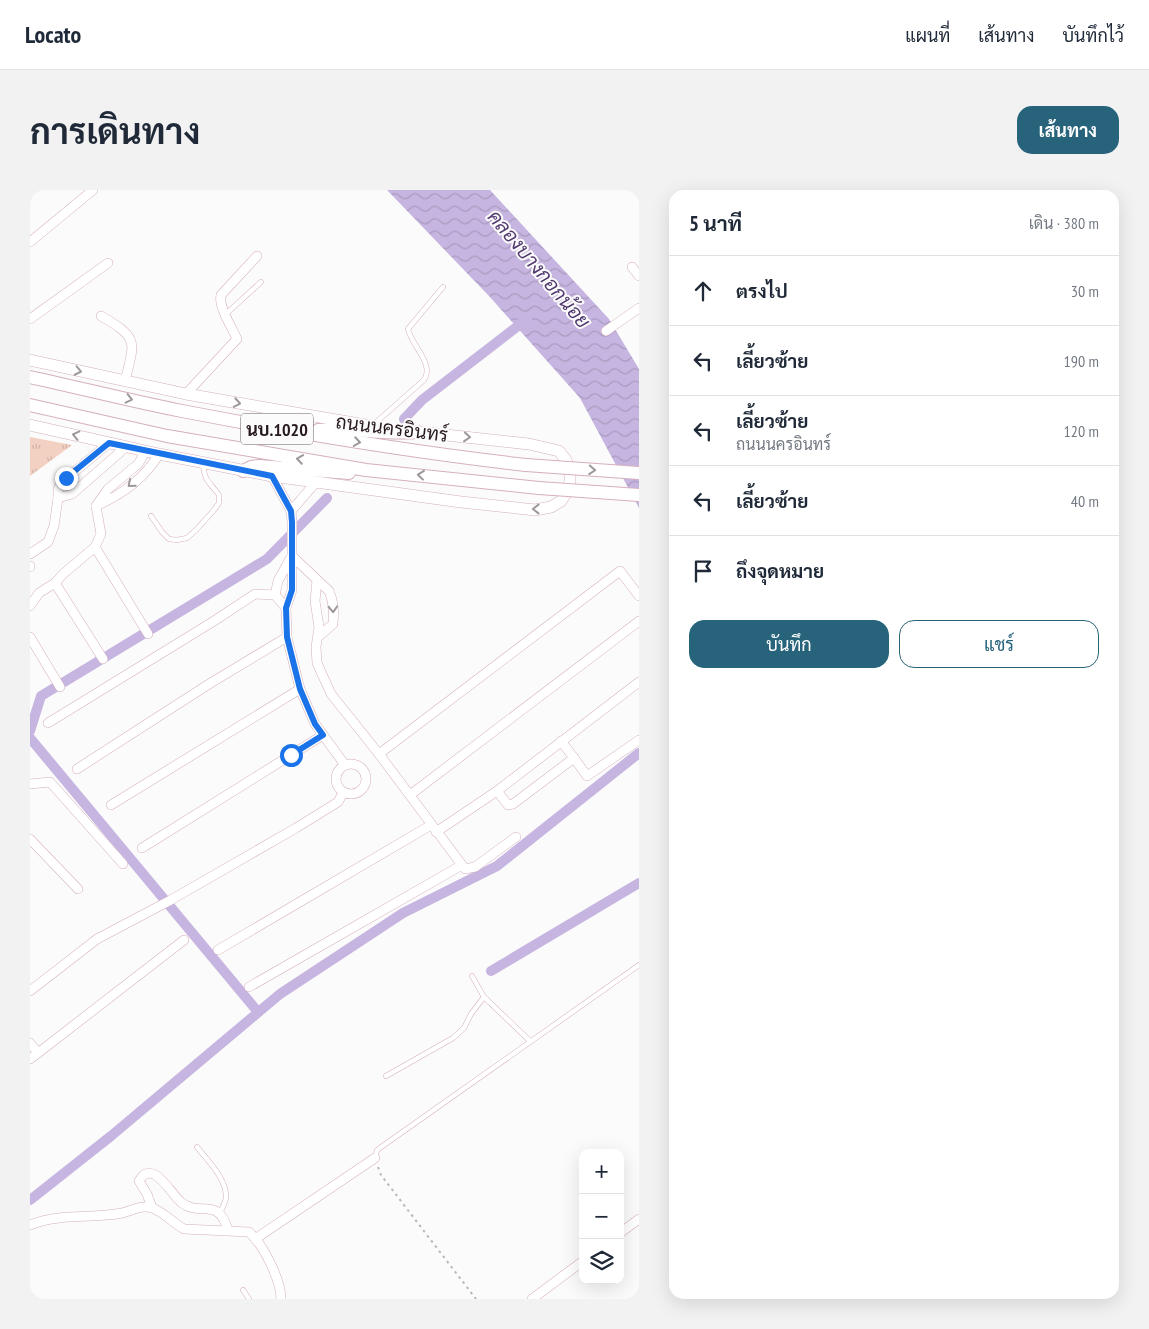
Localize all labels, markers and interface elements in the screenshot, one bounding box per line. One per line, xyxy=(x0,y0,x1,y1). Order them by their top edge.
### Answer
text: Locato xyxy=(25,19,81,50)
text: แผนที่ xyxy=(905,24,950,47)
text: เส้นทาง xyxy=(978,24,1034,47)
text: บันทึกไว้ xyxy=(1062,24,1124,47)
button: เส้นทาง xyxy=(1017,106,1119,154)
text: การเดินทาง xyxy=(30,108,200,154)
water label: คลองบางกอกน้อย xyxy=(482,204,597,334)
text: 5 นาที xyxy=(689,210,742,237)
text: เดิน · 380 m xyxy=(1029,213,1099,233)
icon: ahead xyxy=(689,277,717,305)
text: ตรงไป xyxy=(736,279,788,303)
text: 30 m xyxy=(1071,281,1099,301)
icon: left xyxy=(689,347,717,375)
text: เลี้ยวซ้าย xyxy=(736,349,808,373)
text: 190 m xyxy=(1064,351,1099,371)
one-way arrow xyxy=(73,365,82,375)
one-way arrow xyxy=(124,393,133,404)
one-way arrow xyxy=(232,398,241,408)
street label: ถนนนครอินทร์ xyxy=(334,409,450,447)
text: เลี้ยวซ้าย xyxy=(736,409,808,433)
road number: นบ.1020 xyxy=(241,413,313,444)
icon: left xyxy=(689,417,717,445)
text: 120 m xyxy=(1064,421,1099,441)
one-way arrow xyxy=(71,430,80,441)
one-way arrow xyxy=(463,431,471,442)
text: ถนนนครอินทร์ xyxy=(736,434,831,454)
one-way arrow xyxy=(353,437,361,447)
one-way arrow xyxy=(296,454,305,464)
one-way arrow xyxy=(589,464,597,475)
route end xyxy=(55,467,78,490)
one-way arrow xyxy=(417,470,425,481)
one-way arrow xyxy=(128,479,137,488)
icon: left xyxy=(689,487,717,515)
text: เลี้ยวซ้าย xyxy=(736,489,808,513)
text: 40 m xyxy=(1071,491,1099,511)
one-way arrow xyxy=(531,504,539,514)
icon: arrive xyxy=(689,557,717,585)
text: ถึงจุดหมาย xyxy=(736,559,824,583)
one-way arrow xyxy=(328,605,339,613)
button: บันทึก xyxy=(689,620,889,668)
button: แชร์ xyxy=(899,620,1099,668)
route start xyxy=(280,744,303,767)
map controls xyxy=(579,1149,624,1284)
button: + xyxy=(579,1149,624,1194)
button: − xyxy=(579,1194,624,1239)
button: layers xyxy=(579,1239,624,1284)

